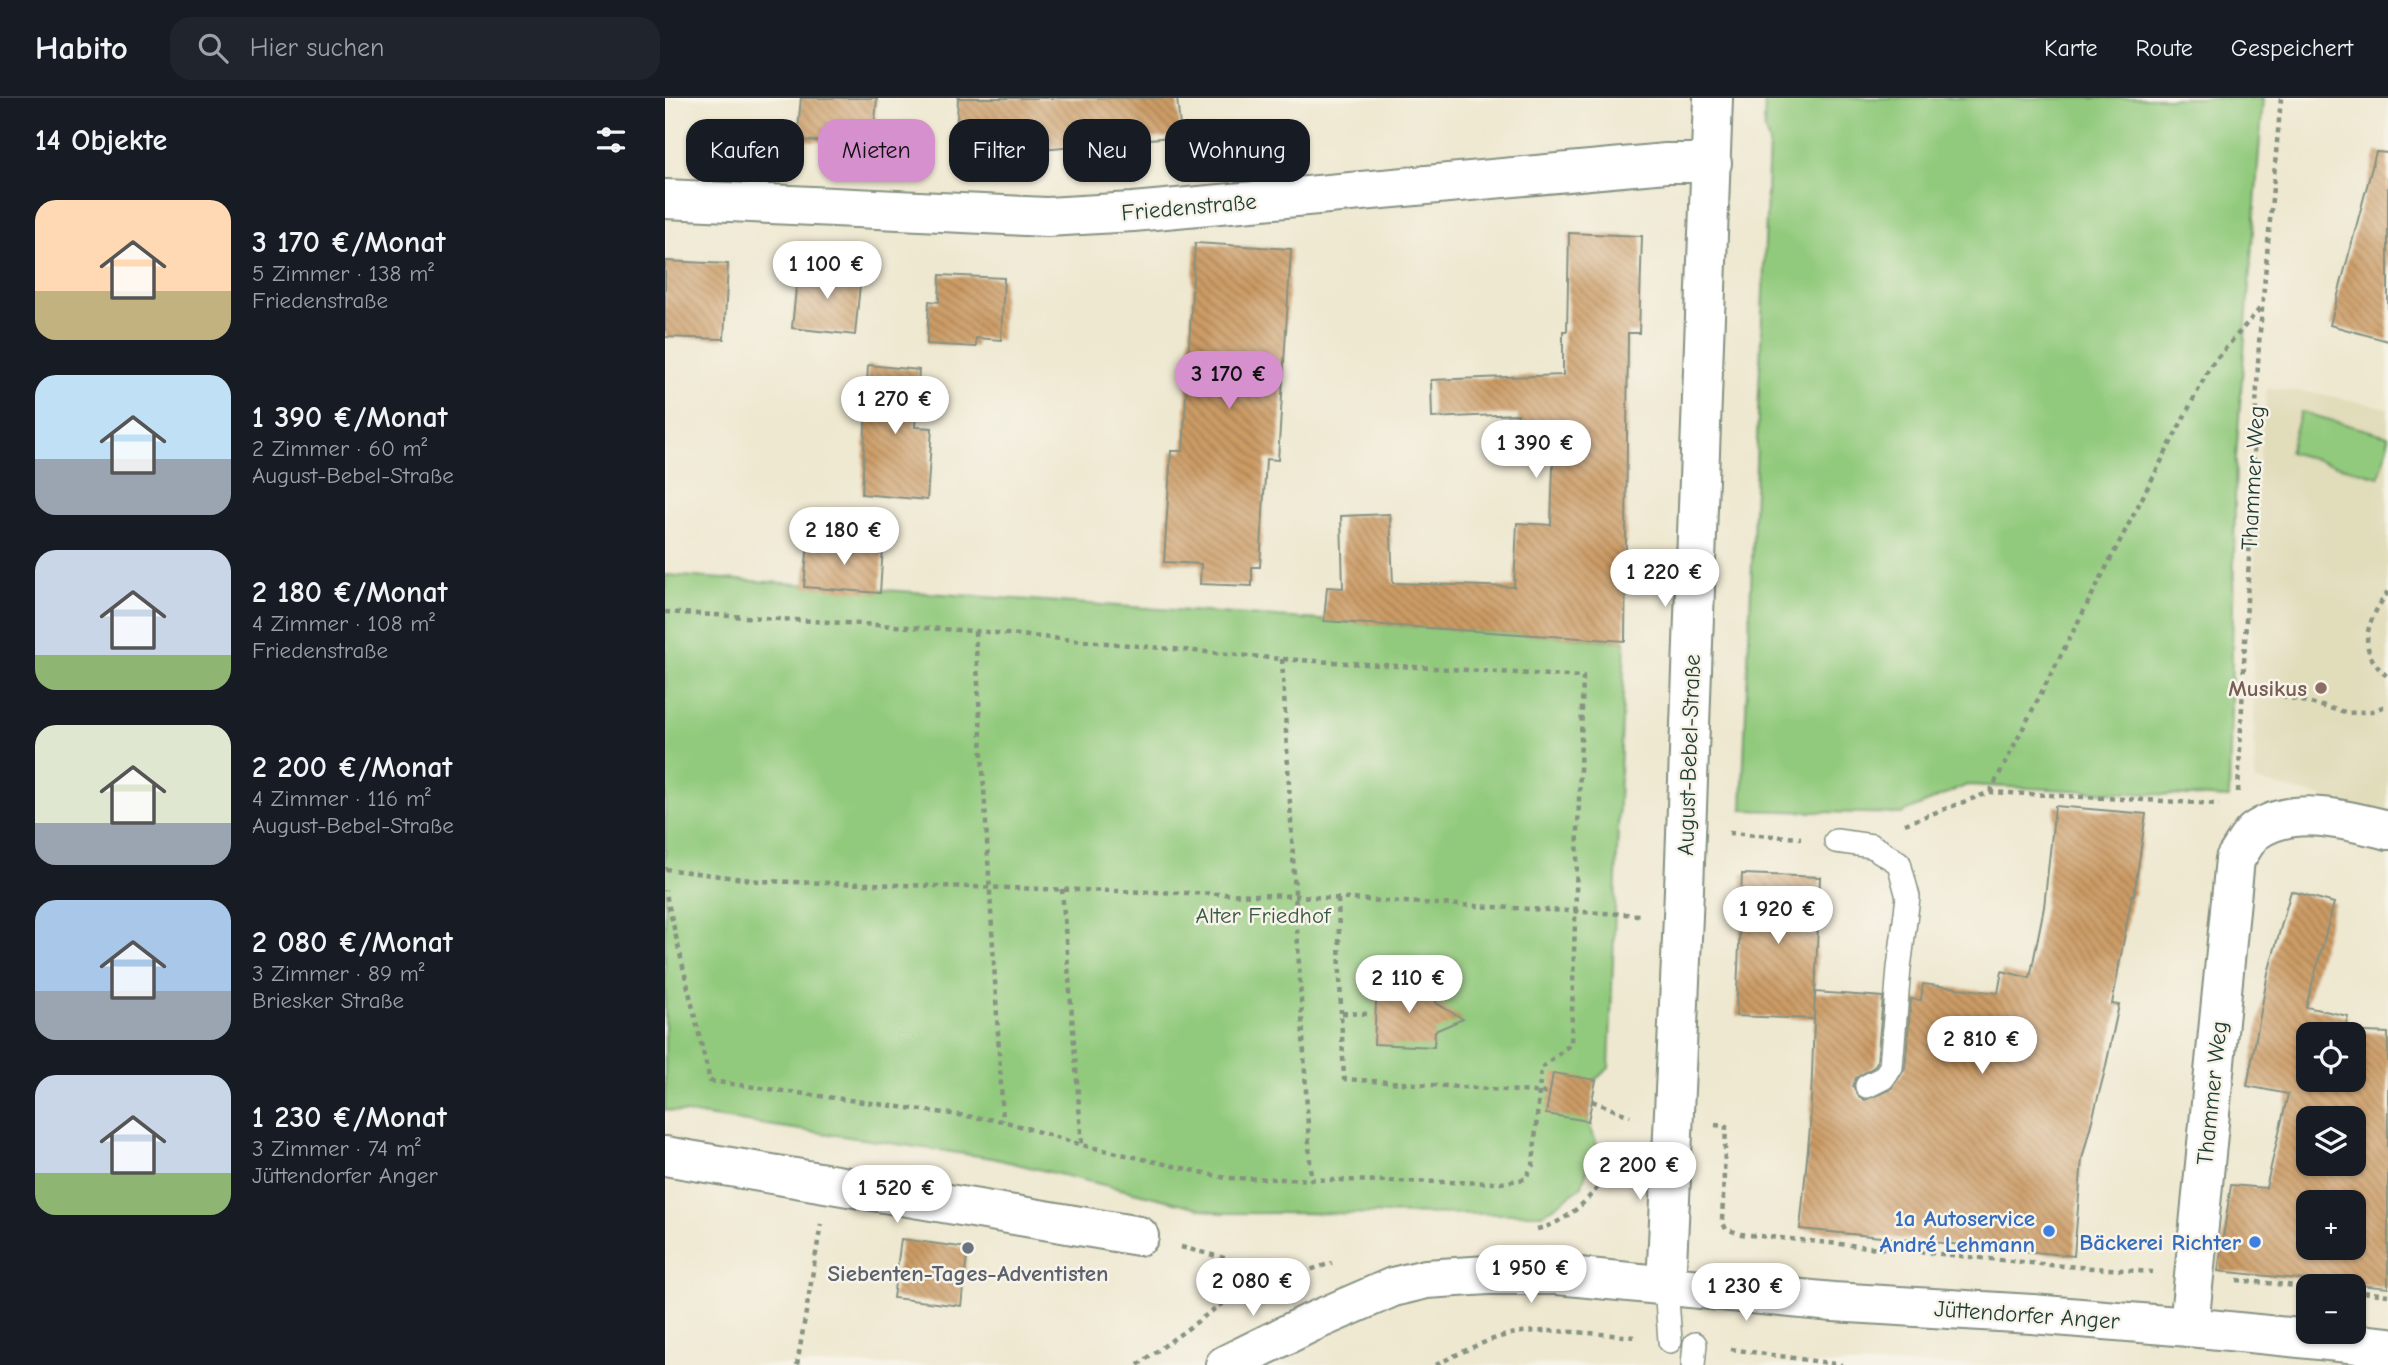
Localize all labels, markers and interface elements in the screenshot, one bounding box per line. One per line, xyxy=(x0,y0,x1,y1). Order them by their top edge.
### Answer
search box xyxy=(170,17,660,80)
text: Habito xyxy=(35,29,128,67)
icon: search xyxy=(194,29,232,67)
text: Hier suchen xyxy=(250,33,384,63)
text: Karte xyxy=(2044,34,2098,62)
text: Route xyxy=(2136,34,2193,62)
text: Gespeichert xyxy=(2231,34,2353,62)
chip: Kaufen xyxy=(686,119,804,182)
chip: Mieten xyxy=(818,119,935,182)
chip: Filter xyxy=(949,119,1049,182)
chip: Neu xyxy=(1063,119,1151,182)
chip: Wohnung xyxy=(1165,119,1310,182)
icon: filters xyxy=(592,121,630,159)
text: 14 Objekte xyxy=(35,123,167,158)
street label: Friedenstraße xyxy=(1120,188,1258,226)
text: 3 170 €/Monat xyxy=(252,225,445,260)
icon: home xyxy=(91,228,175,312)
pin: 1 100 € xyxy=(762,242,892,301)
text: 1 100 € xyxy=(789,250,865,277)
text: 5 Zimmer · 138 m² xyxy=(252,260,434,287)
text: Friedenstraße xyxy=(252,287,388,314)
pin: 3 170 € xyxy=(1164,352,1294,411)
text: 3 170 € xyxy=(1191,360,1267,387)
pin: 1 270 € xyxy=(830,376,960,436)
text: 1 270 € xyxy=(857,385,933,412)
text: 1 390 €/Monat xyxy=(252,400,448,435)
icon: home xyxy=(91,403,175,487)
street label: Thammer Weg xyxy=(2236,405,2270,551)
pin: 1 390 € xyxy=(1471,420,1601,480)
text: 1 390 € xyxy=(1497,429,1575,456)
text: 2 Zimmer · 60 m² xyxy=(252,435,427,462)
text: August-Bebel-Straße xyxy=(252,462,454,489)
pin: 2 180 € xyxy=(779,508,909,567)
text: 2 180 € xyxy=(805,516,883,543)
pin: 1 220 € xyxy=(1600,550,1730,609)
text: 1 220 € xyxy=(1626,558,1704,585)
text: 2 180 €/Monat xyxy=(252,575,447,610)
icon: home xyxy=(91,578,175,662)
text: 4 Zimmer · 108 m² xyxy=(252,610,435,637)
text: Friedenstraße xyxy=(252,637,388,664)
street label: August-Bebel-Straße xyxy=(1672,654,1706,856)
place label: Musikus xyxy=(2228,675,2307,702)
marker: Musikus xyxy=(2313,680,2329,696)
text: 2 200 €/Monat xyxy=(252,750,452,785)
icon: home xyxy=(91,753,175,837)
text: 4 Zimmer · 116 m² xyxy=(252,785,431,812)
text: August-Bebel-Straße xyxy=(252,812,454,839)
pin: 1 920 € xyxy=(1713,886,1843,946)
text: 1 920 € xyxy=(1739,895,1817,922)
park label: Alter Friedhof xyxy=(1196,902,1332,929)
text: 2 080 €/Monat xyxy=(252,925,453,960)
icon: home xyxy=(91,928,175,1012)
pin: 2 110 € xyxy=(1344,956,1474,1015)
text: 3 Zimmer · 89 m² xyxy=(252,960,425,987)
text: 2 110 € xyxy=(1372,964,1446,991)
text: Briesker Straße xyxy=(252,987,404,1014)
pin: 2 810 € xyxy=(1917,1016,2047,1076)
street label: Thammer Weg xyxy=(2191,1020,2233,1166)
map controls xyxy=(2296,1022,2366,1344)
button: locate xyxy=(2296,1022,2366,1092)
text: 2 810 € xyxy=(1943,1025,2021,1052)
text: 1 230 €/Monat xyxy=(252,1100,447,1135)
icon: home xyxy=(91,1103,175,1187)
button: layers xyxy=(2296,1106,2366,1176)
text: 3 Zimmer · 74 m² xyxy=(252,1135,421,1162)
pin: 2 200 € xyxy=(1575,1142,1705,1202)
text: 2 200 € xyxy=(1599,1151,1681,1178)
text: Jüttendorfer Anger xyxy=(252,1162,438,1189)
pin: 1 520 € xyxy=(832,1166,962,1225)
text: 1 520 € xyxy=(858,1174,936,1201)
button: + xyxy=(2296,1190,2366,1260)
place label: 1a Autoservice André Lehmann xyxy=(1880,1205,2035,1258)
marker: 1a Autoservice André Lehmann xyxy=(2041,1223,2057,1239)
place label: Bäckerei Richter xyxy=(2079,1229,2242,1256)
marker: Bäckerei Richter xyxy=(2247,1234,2263,1250)
marker: Siebenten-Tages-Adventisten xyxy=(960,1240,976,1256)
pin: 1 950 € xyxy=(1466,1246,1596,1305)
text: 1 950 € xyxy=(1492,1254,1570,1281)
pin: 2 080 € xyxy=(1188,1258,1318,1318)
place label: Siebenten-Tages-Adventisten xyxy=(828,1260,1108,1287)
pin: 1 230 € xyxy=(1681,1264,1811,1323)
text: 2 080 € xyxy=(1212,1267,1294,1294)
text: 1 230 € xyxy=(1707,1272,1785,1299)
button: − xyxy=(2296,1274,2366,1344)
street label: Jüttendorfer Anger xyxy=(1933,1295,2121,1335)

